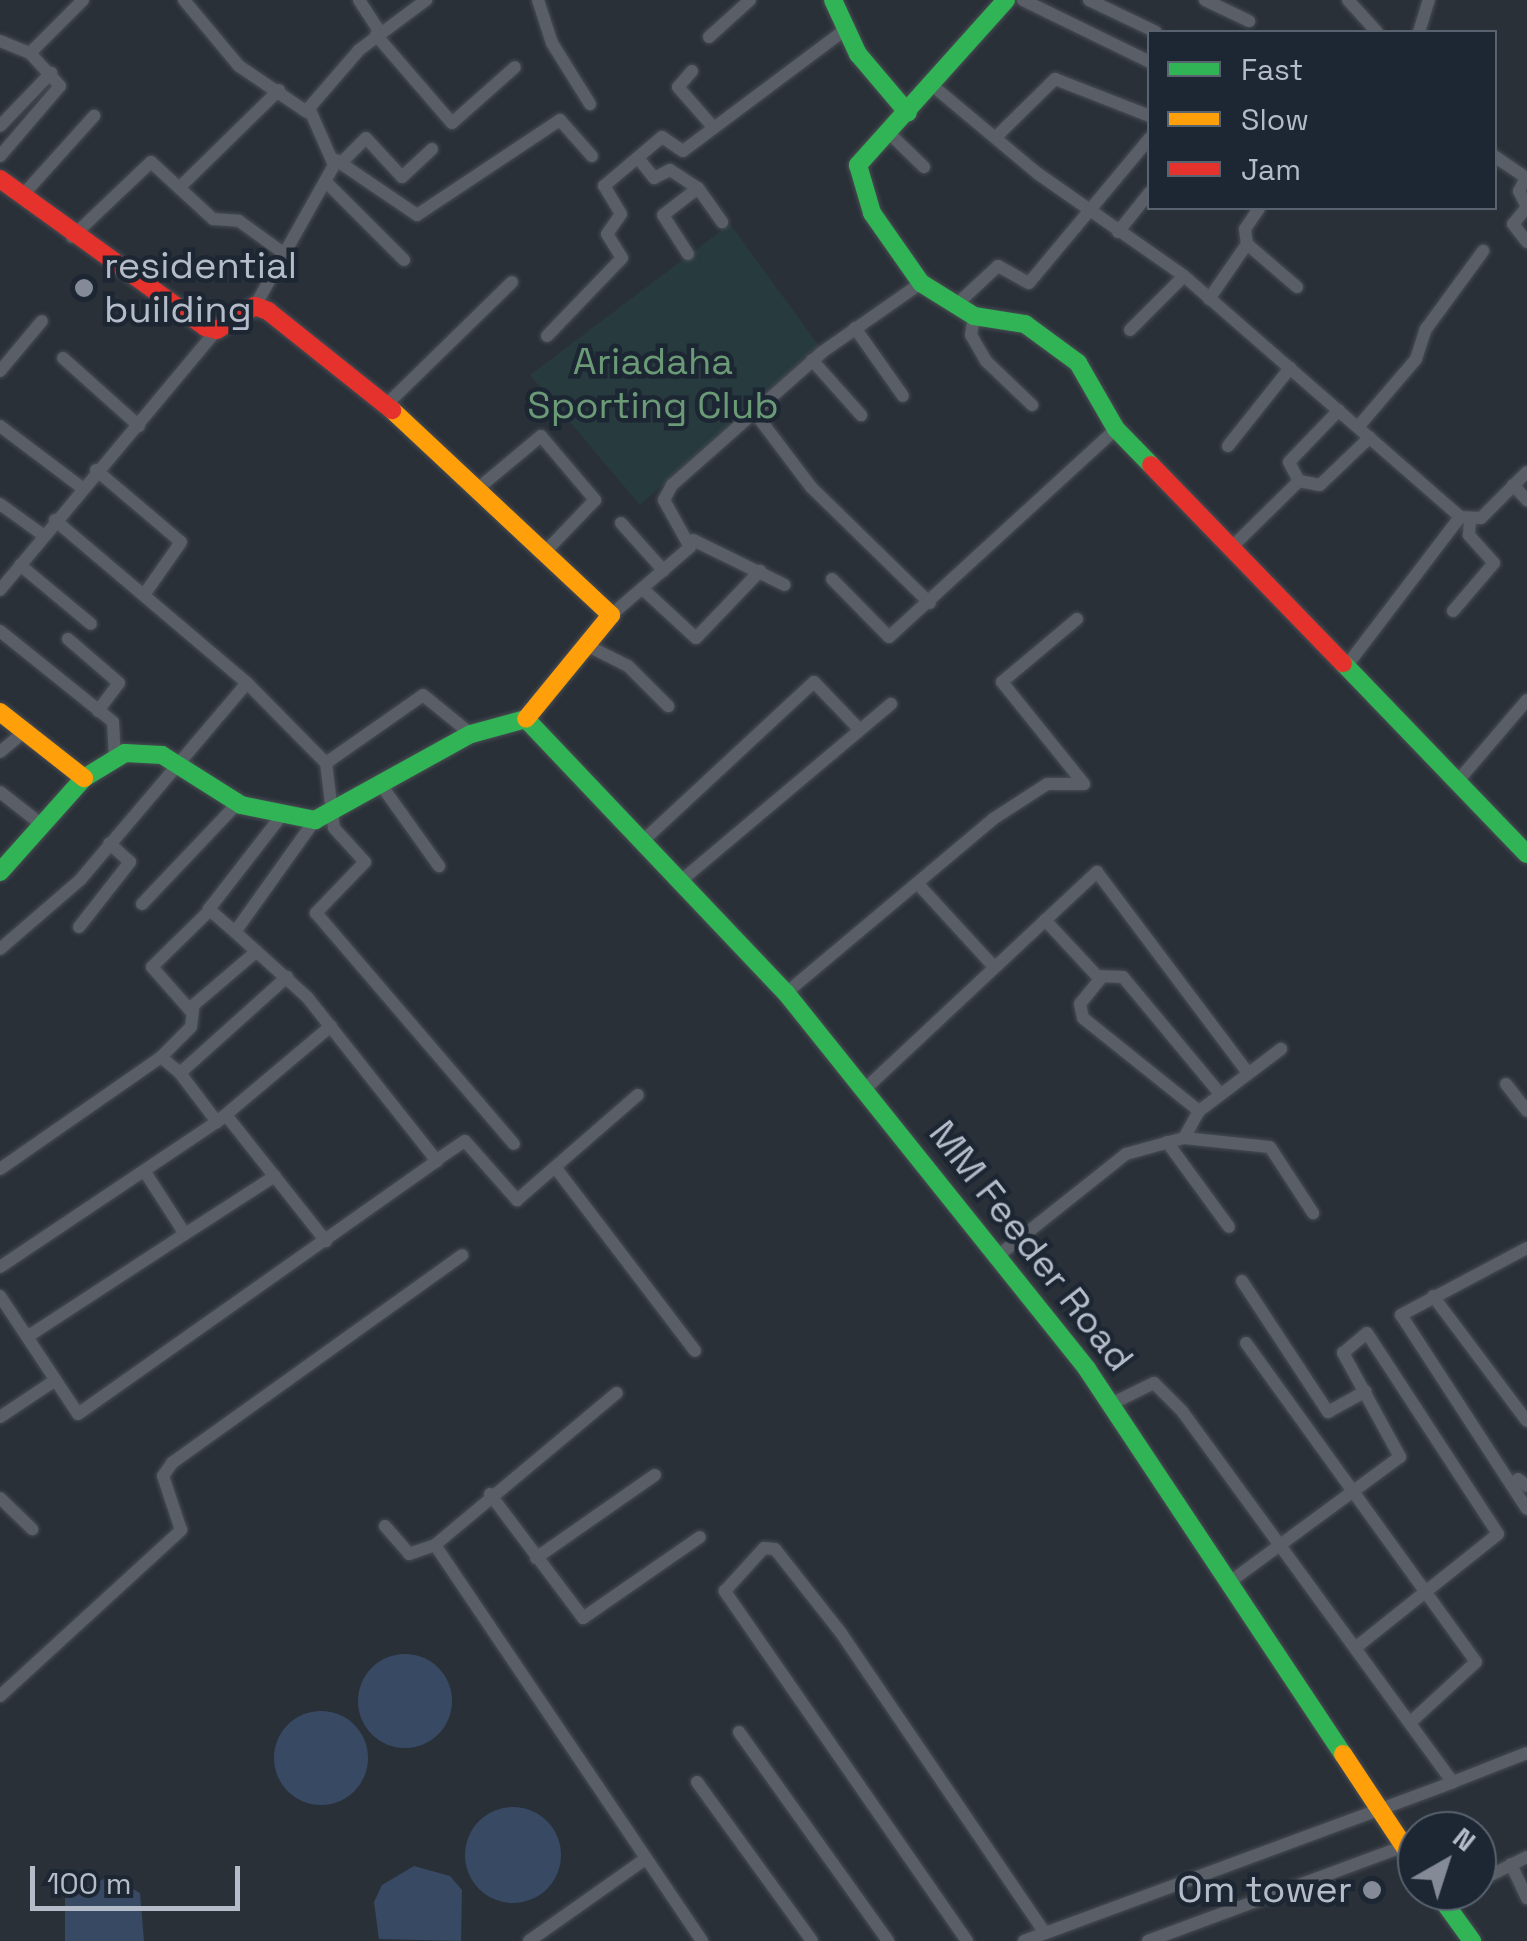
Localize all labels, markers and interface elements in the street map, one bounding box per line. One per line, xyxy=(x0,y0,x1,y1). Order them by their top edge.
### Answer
legend xyxy=(1147,30,1497,210)
text: Fast xyxy=(1241,50,1303,89)
text: Slow xyxy=(1241,100,1309,139)
text: Jam xyxy=(1241,150,1301,189)
place label: residential building xyxy=(104,243,297,332)
marker: residential building xyxy=(73,277,95,299)
park label: Ariadaha Sporting Club xyxy=(527,339,779,428)
street label: MM Feeder Road xyxy=(919,1112,1143,1380)
north arrow xyxy=(1397,1811,1497,1911)
text: N xyxy=(1446,1819,1483,1859)
scale bar xyxy=(35,1846,245,1908)
text: 100 m xyxy=(47,1864,132,1903)
place label: Om tower xyxy=(1177,1867,1352,1913)
marker: Om tower xyxy=(1361,1879,1383,1901)

